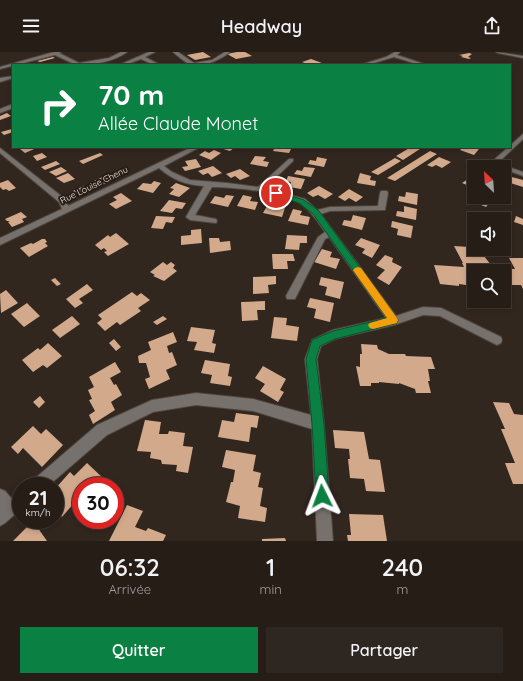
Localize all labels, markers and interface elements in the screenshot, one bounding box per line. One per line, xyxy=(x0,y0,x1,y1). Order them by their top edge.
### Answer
icon: menu xyxy=(20,15,42,37)
text: Headway xyxy=(221,15,302,38)
icon: share xyxy=(481,15,503,37)
text: 70 m xyxy=(98,77,164,112)
icon: right xyxy=(32,80,84,132)
text: Allée Claude Monet xyxy=(98,112,258,135)
north arrow xyxy=(467,160,511,204)
map controls xyxy=(467,160,511,308)
street label: Rue Louise Chenu xyxy=(58,163,129,206)
pin xyxy=(259,176,293,210)
icon: arrive xyxy=(265,182,287,204)
button: sound xyxy=(467,212,511,256)
button: search xyxy=(467,264,511,308)
position arrow xyxy=(301,475,343,517)
speed limit sign: 30 xyxy=(72,477,124,529)
text: 21 xyxy=(28,485,48,510)
text: km/h xyxy=(25,506,51,519)
text: 06:32 xyxy=(100,552,160,582)
text: 1 xyxy=(266,552,275,582)
text: 240 xyxy=(382,552,423,582)
text: Arrivée xyxy=(108,581,151,597)
text: min xyxy=(260,581,282,597)
text: m xyxy=(396,581,408,597)
button: Quitter xyxy=(20,627,258,673)
button: Partager xyxy=(266,627,503,673)

